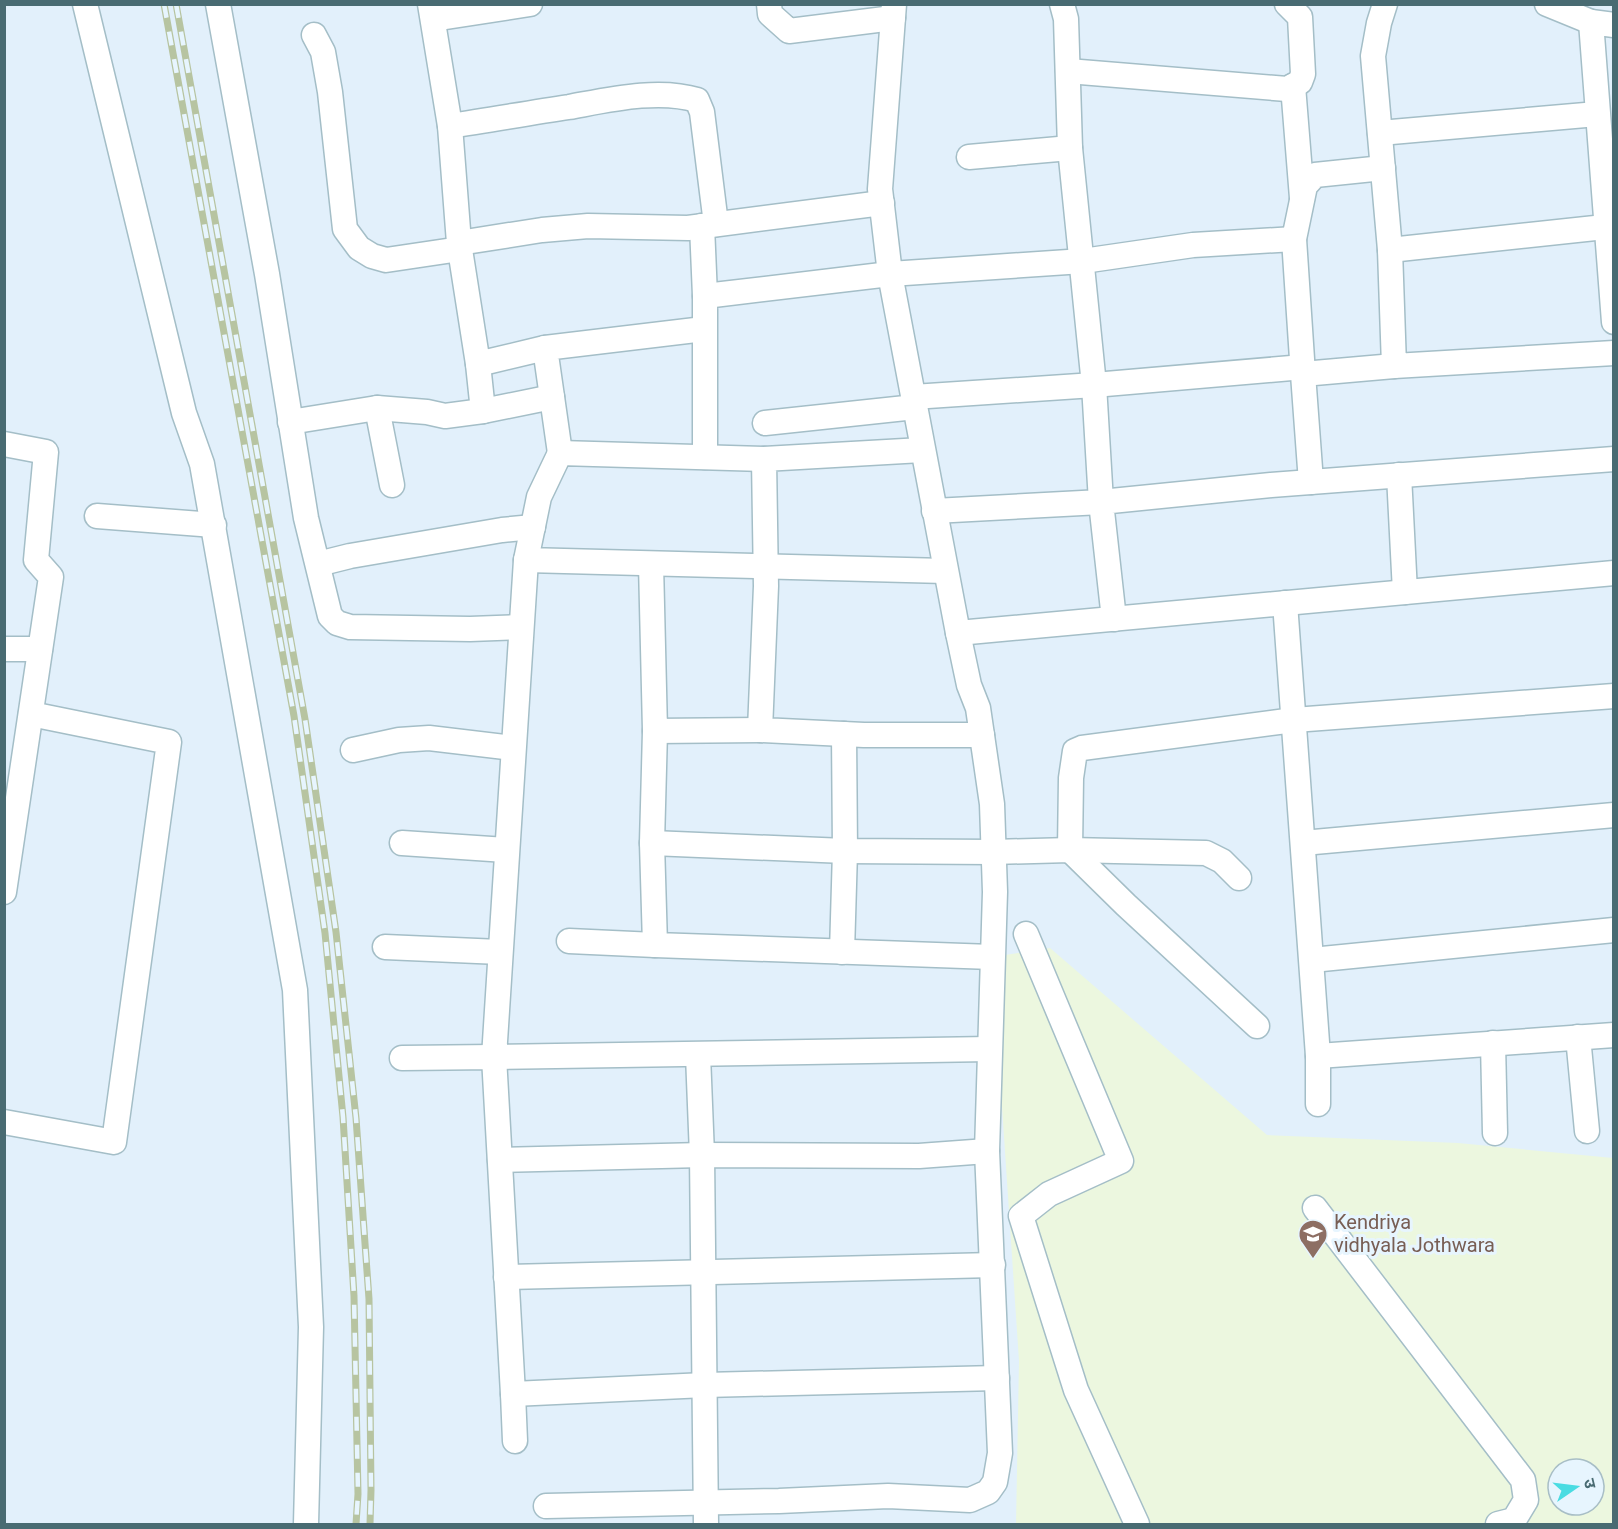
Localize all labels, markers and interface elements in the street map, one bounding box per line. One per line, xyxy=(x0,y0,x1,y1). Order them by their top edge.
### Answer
place label: Kendriya vidhyala Jothwara xyxy=(1334,1210,1495,1257)
school or university icon: Kendriya vidhyala Jothwara xyxy=(1297,1218,1329,1260)
north arrow xyxy=(1546,1457,1606,1517)
text: उ xyxy=(1580,1477,1601,1491)

